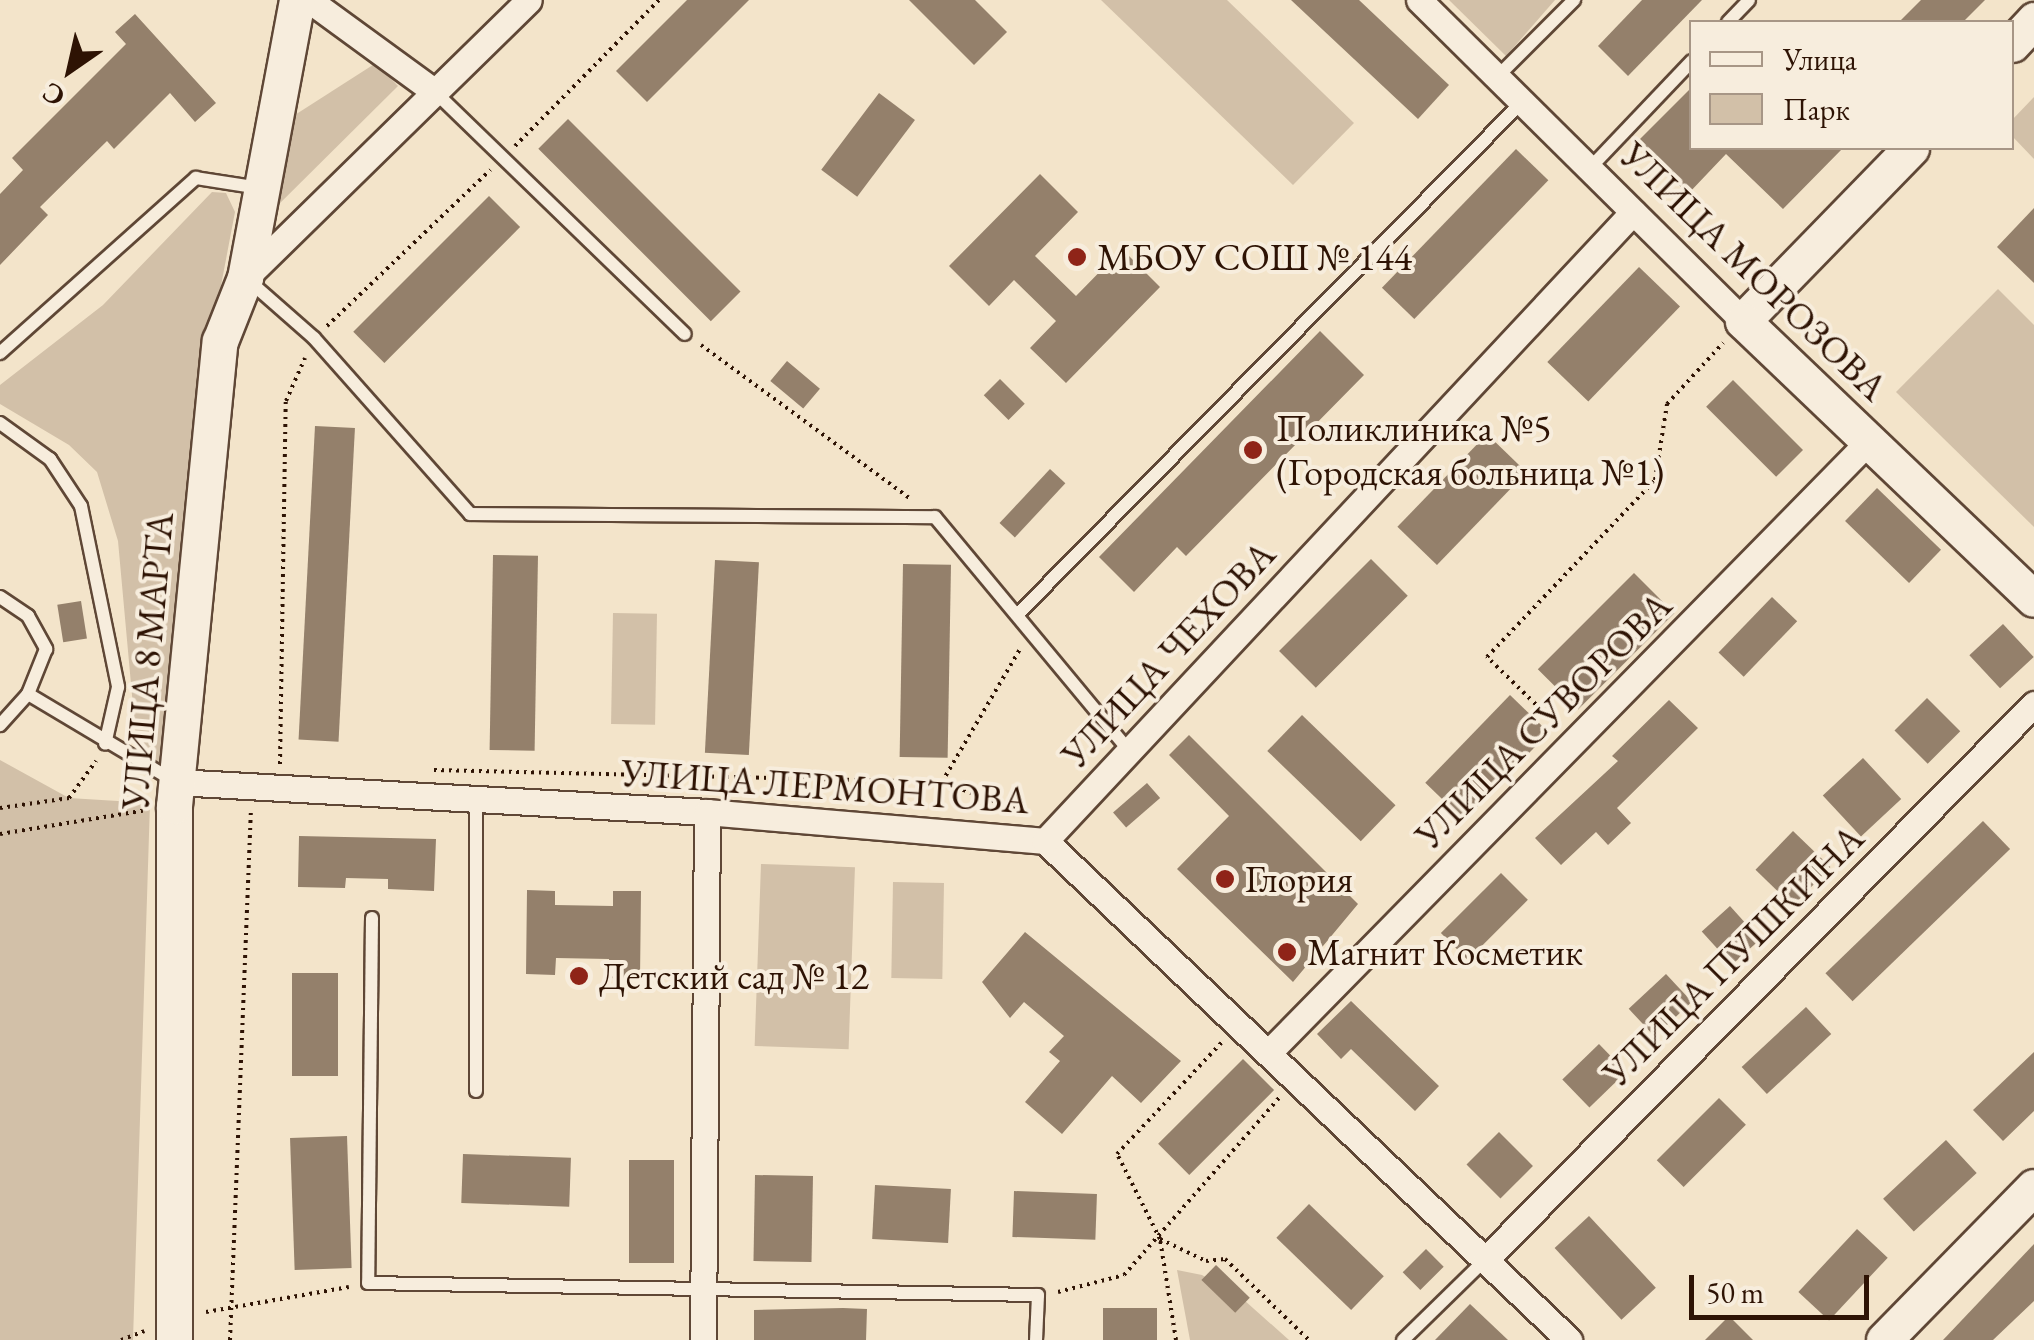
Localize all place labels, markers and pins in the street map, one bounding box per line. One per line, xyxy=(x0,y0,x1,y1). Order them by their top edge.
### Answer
place label: МБОУ СОШ № 144 xyxy=(1097,234,1412,280)
marker: МБОУ СОШ № 144 xyxy=(1066,246,1088,268)
place label: Поликлиника №5 (Городская больница №1) xyxy=(1276,405,1664,494)
marker: Поликлиника №5 (Городская больница №1) xyxy=(1240,437,1266,463)
place label: Глория xyxy=(1245,856,1353,902)
marker: Глория xyxy=(1214,868,1236,890)
place label: Магнит Косметик xyxy=(1307,929,1583,975)
marker: Магнит Косметик xyxy=(1276,941,1298,963)
place label: Детский сад № 12 xyxy=(599,953,869,999)
marker: Детский сад № 12 xyxy=(568,965,590,987)

